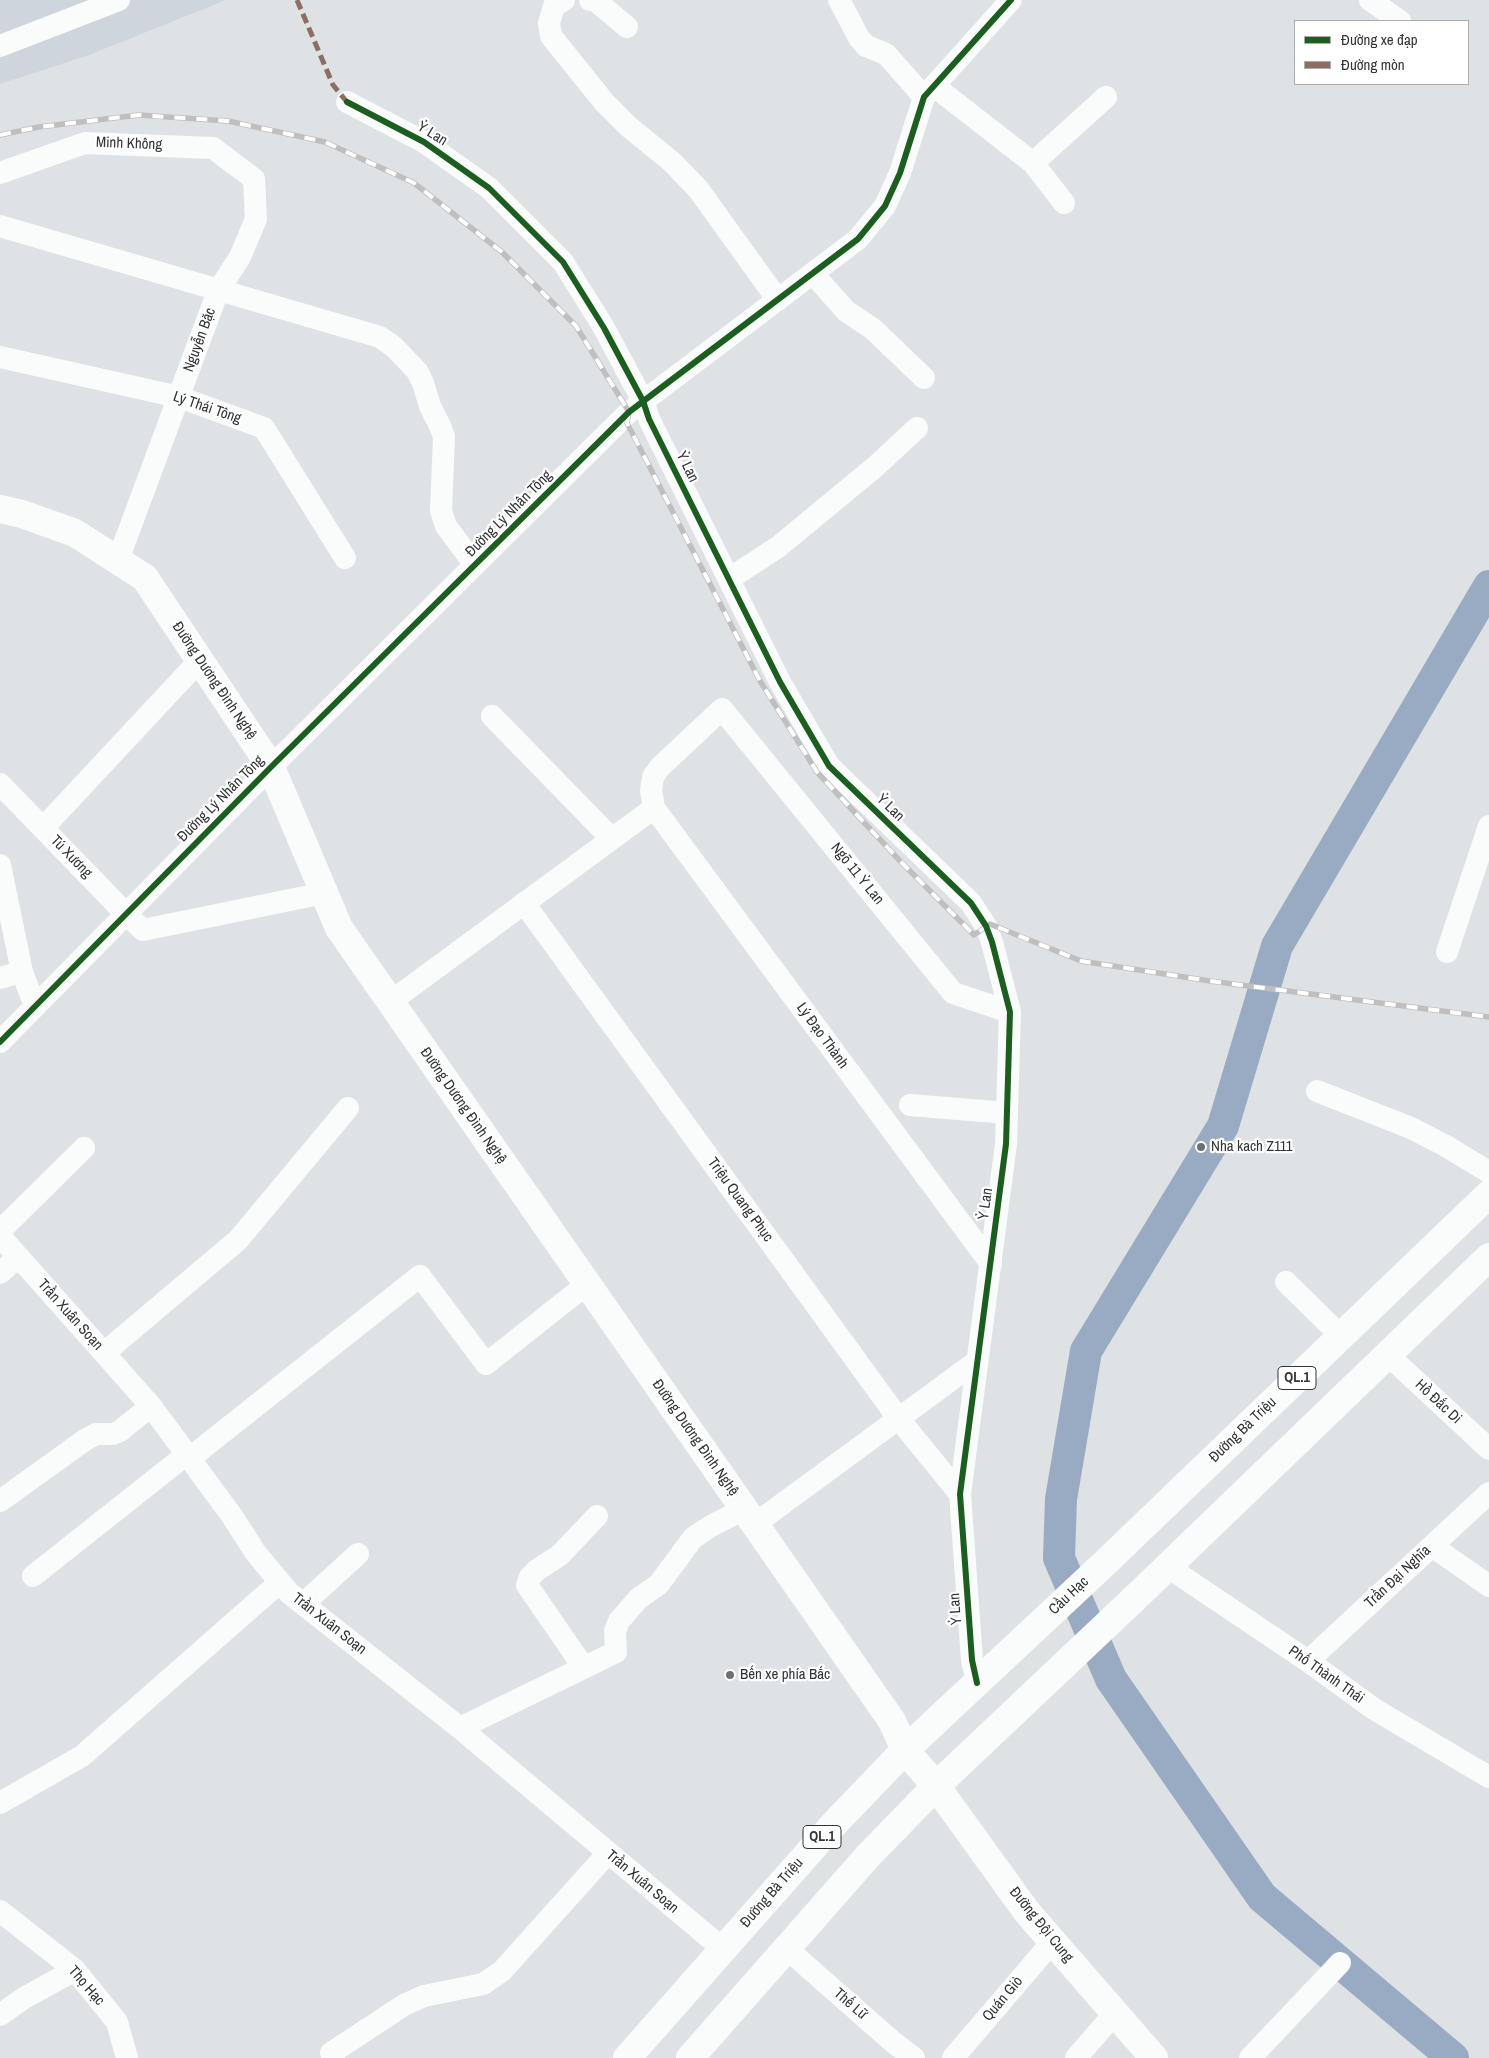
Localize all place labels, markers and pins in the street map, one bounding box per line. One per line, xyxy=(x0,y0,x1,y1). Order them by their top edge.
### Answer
place label: Nha kach Z111 xyxy=(1211,1138,1293,1156)
marker: Nha kach Z111 xyxy=(1195,1141,1207,1153)
place label: Bến xe phía Bắc xyxy=(740,1666,830,1684)
marker: Bến xe phía Bắc xyxy=(724,1669,736,1681)

